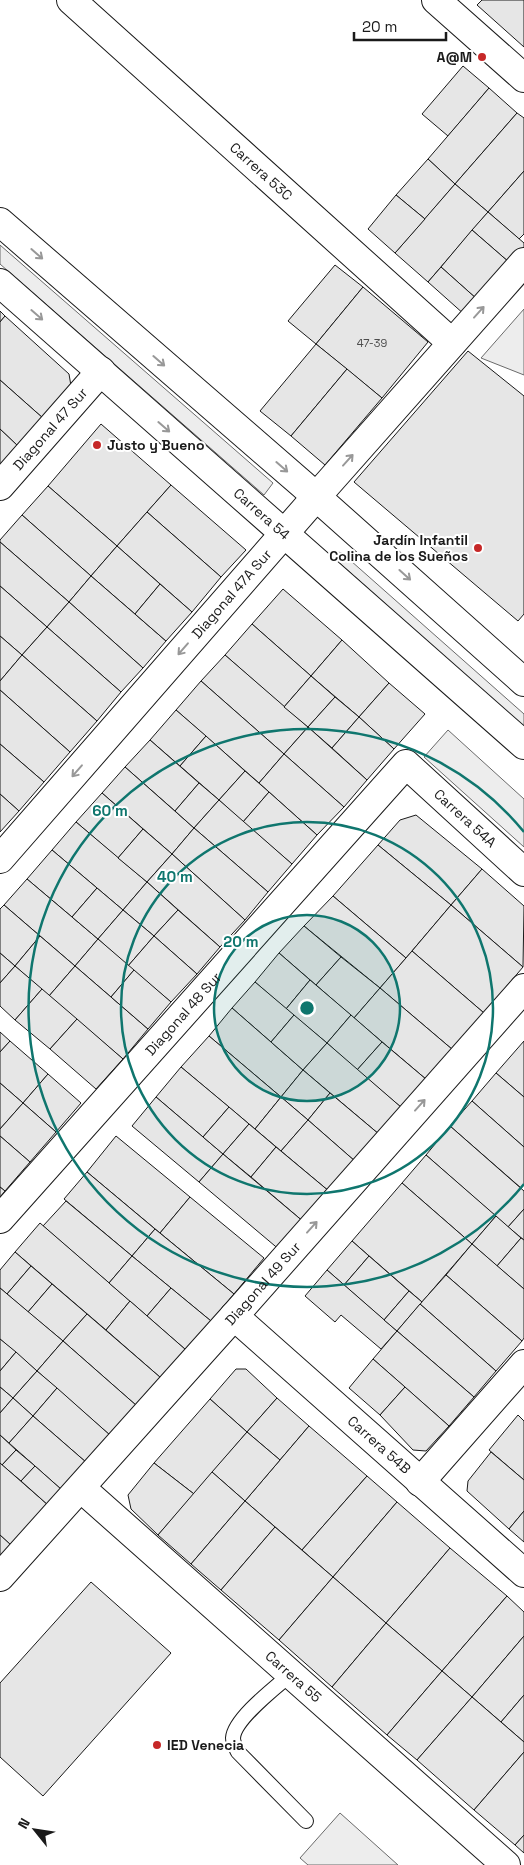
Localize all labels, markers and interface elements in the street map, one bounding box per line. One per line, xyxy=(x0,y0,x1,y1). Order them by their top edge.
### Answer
scale bar xyxy=(354,10,446,42)
text: 20 m xyxy=(362,17,397,36)
place label: A@M xyxy=(437,48,472,66)
marker: A@M xyxy=(476,51,488,63)
street label: Carrera 53C xyxy=(226,138,296,204)
one-way arrow xyxy=(30,248,43,260)
one-way arrow xyxy=(473,306,485,319)
one-way arrow xyxy=(30,309,43,321)
house number: 47-39 xyxy=(357,336,387,350)
one-way arrow xyxy=(153,355,166,366)
street label: Diagonal 47 Sur xyxy=(9,384,91,474)
one-way arrow xyxy=(157,421,170,432)
place label: Justo y Bueno xyxy=(107,436,205,454)
marker: Justo y Bueno xyxy=(91,439,103,451)
one-way arrow xyxy=(342,454,354,467)
one-way arrow xyxy=(275,462,288,473)
street label: Carrera 54 xyxy=(230,484,294,544)
place label: Jardín Infantil Colina de los Sueños xyxy=(329,531,468,565)
marker: Jardín Infantil Colina de los Sueños xyxy=(472,542,484,554)
street label: Diagonal 47A Sur xyxy=(188,545,275,642)
one-way arrow xyxy=(398,570,411,581)
one-way arrow xyxy=(178,642,189,655)
one-way arrow xyxy=(71,764,82,777)
street label: Carrera 54A xyxy=(430,785,500,851)
text: 60 m xyxy=(92,801,128,820)
text: 40 m xyxy=(157,867,193,886)
text: 20 m xyxy=(223,932,259,951)
street label: Diagonal 48 Sur xyxy=(141,968,225,1059)
centre of rings xyxy=(298,999,316,1017)
one-way arrow xyxy=(414,1099,426,1112)
one-way arrow xyxy=(307,1221,318,1234)
street label: Diagonal 49 Sur xyxy=(221,1238,304,1329)
street label: Carrera 54B xyxy=(344,1412,415,1478)
street label: Carrera 55 xyxy=(262,1647,325,1706)
place label: IED Venecia xyxy=(167,1736,244,1754)
marker: IED Venecia xyxy=(151,1739,163,1751)
north arrow xyxy=(10,1805,60,1855)
text: N xyxy=(14,1815,34,1832)

